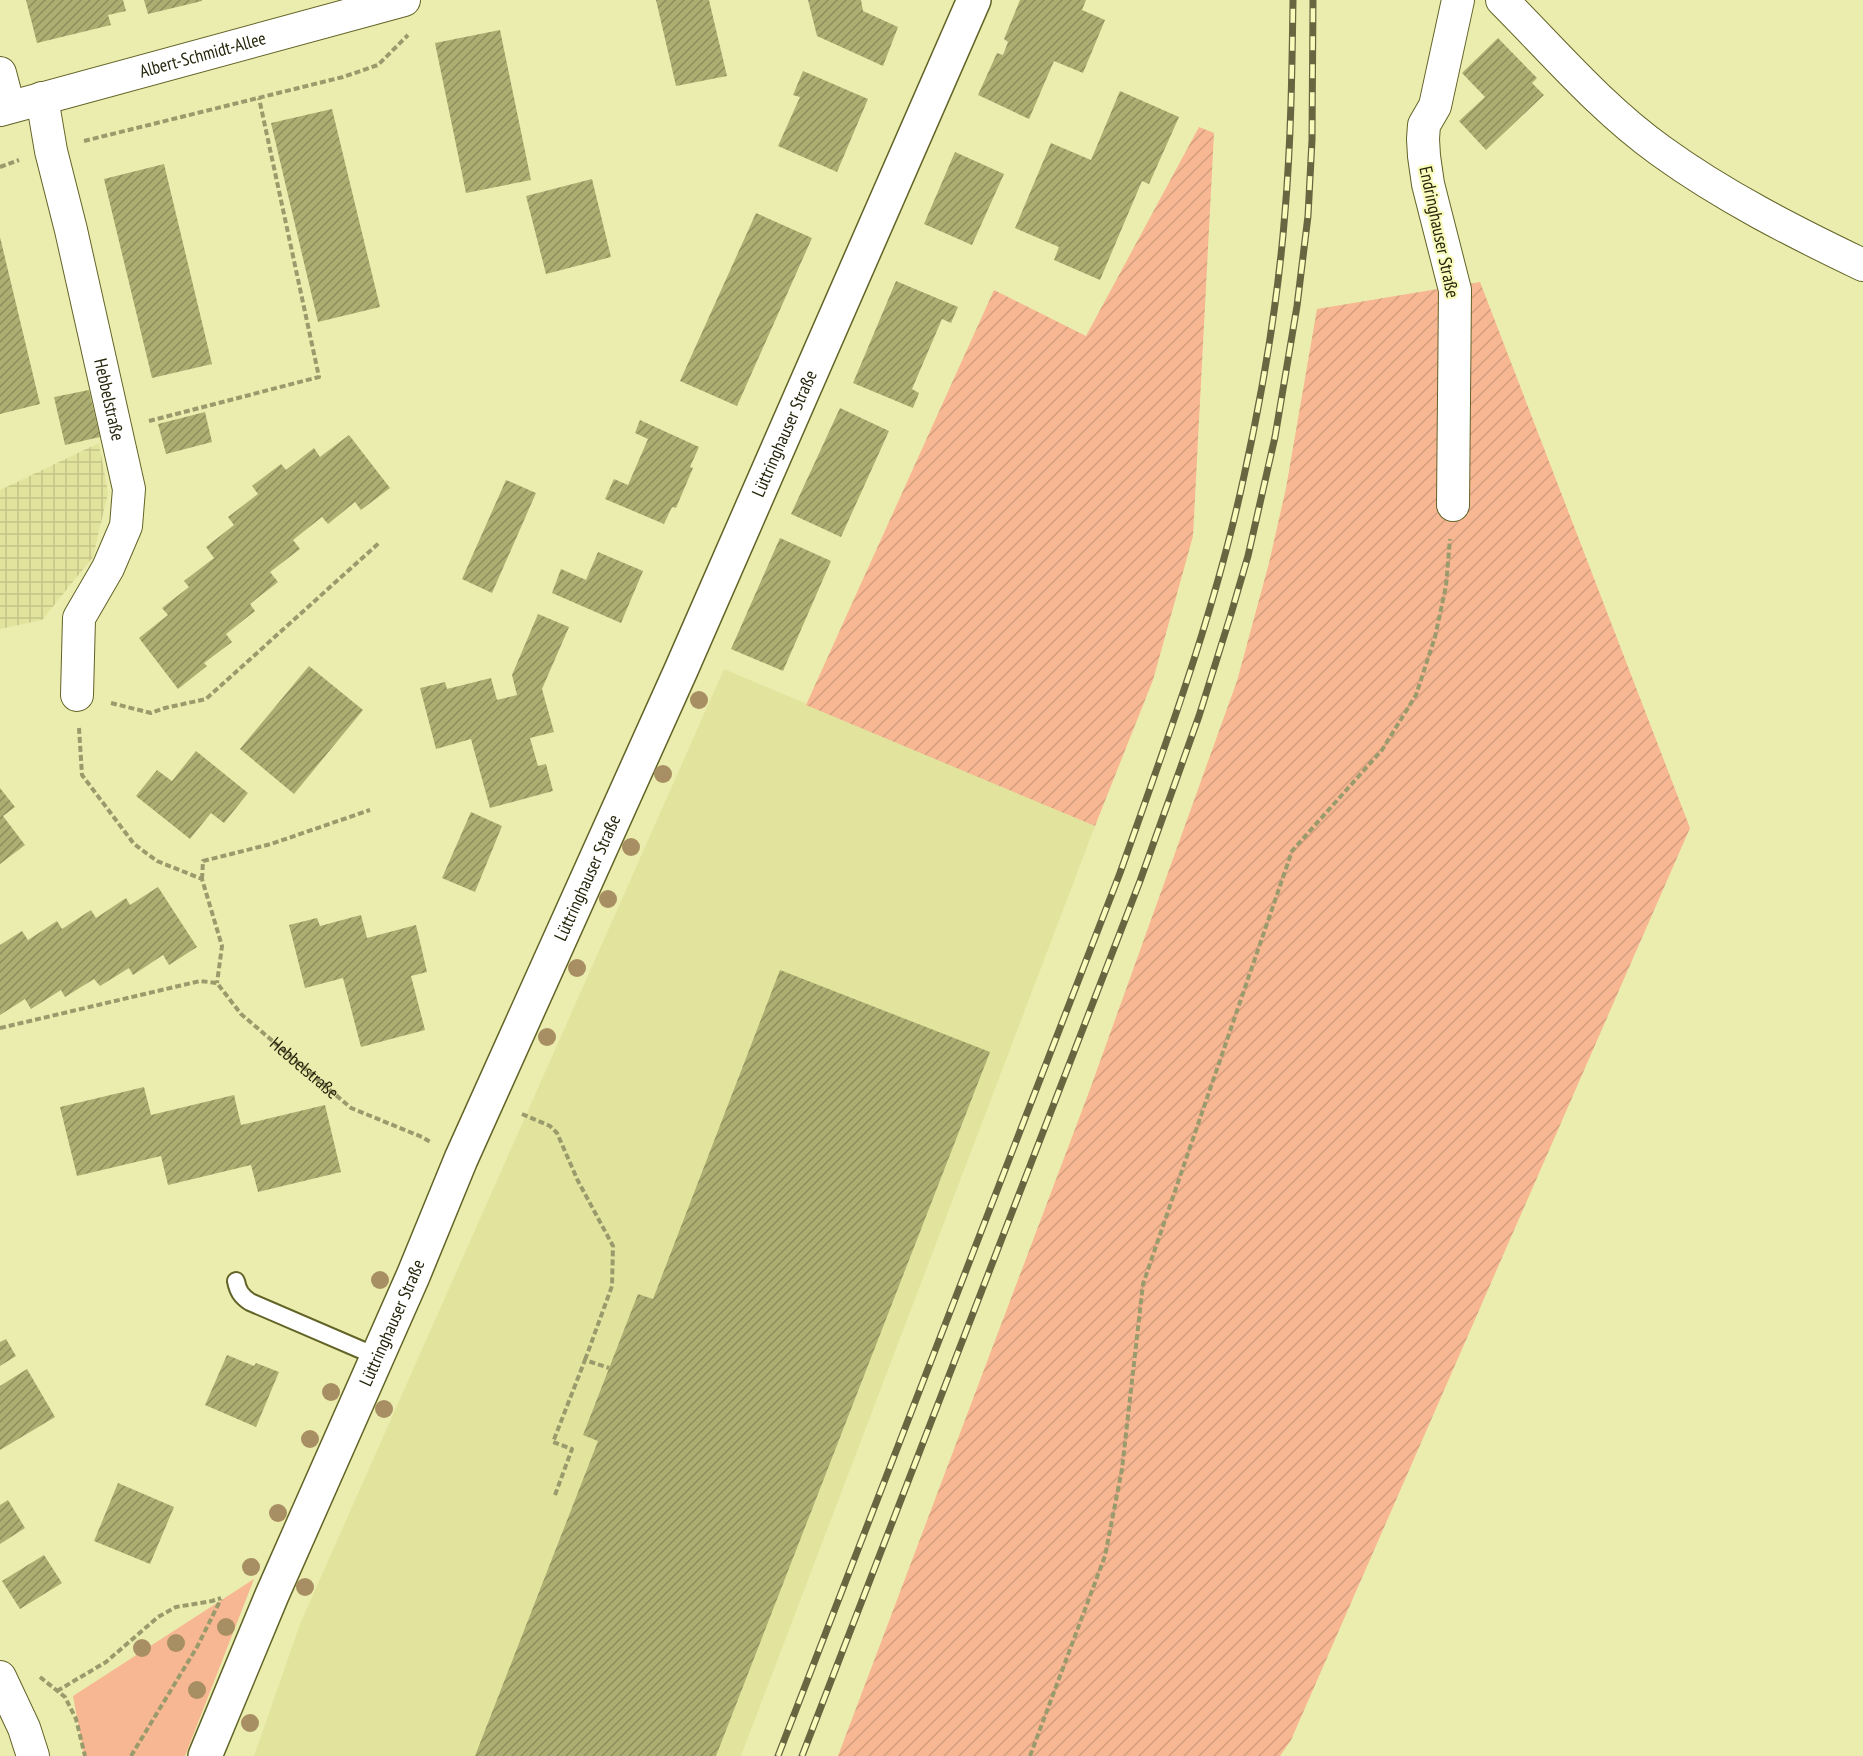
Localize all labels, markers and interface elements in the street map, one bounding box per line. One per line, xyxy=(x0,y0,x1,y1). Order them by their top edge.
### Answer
street label: Albert-Schmidt-Allee xyxy=(137,26,268,83)
street label: Endringhauser Straße xyxy=(1414,164,1465,300)
street label: Hebbelstraße xyxy=(89,356,130,443)
street label: Lüttringhauser Straße xyxy=(746,366,822,500)
street label: Lüttringhauser Straße xyxy=(549,811,625,944)
street label: Hebbelstraße xyxy=(265,1032,344,1104)
street label: Lüttringhauser Straße xyxy=(354,1256,430,1389)

